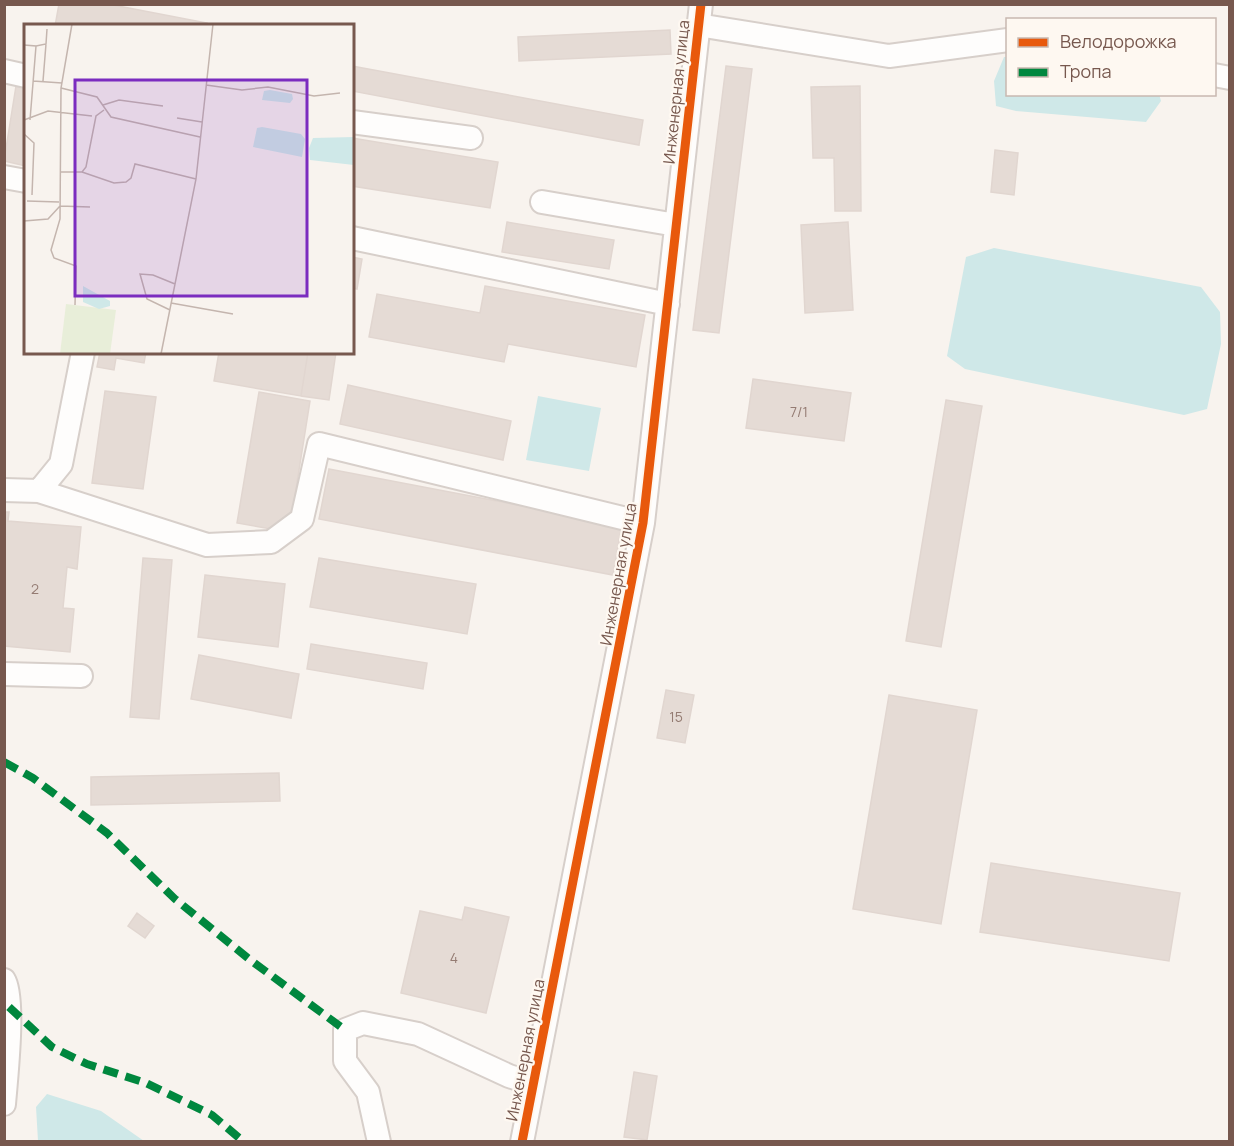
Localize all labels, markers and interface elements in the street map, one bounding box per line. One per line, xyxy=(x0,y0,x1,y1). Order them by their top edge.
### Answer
legend xyxy=(1006,18,1216,96)
street label: Инженерная улица xyxy=(658,19,694,165)
inset map xyxy=(24,24,354,354)
text: Велодорожка xyxy=(1060,29,1177,53)
text: Тропа xyxy=(1060,59,1111,83)
house number: 7/1 xyxy=(790,402,808,421)
street label: Инженерная улица xyxy=(595,501,641,647)
house number: 2 xyxy=(31,579,39,598)
house number: 15 xyxy=(669,707,683,726)
house number: 4 xyxy=(450,948,458,967)
street label: Инженерная улица xyxy=(500,977,550,1123)

